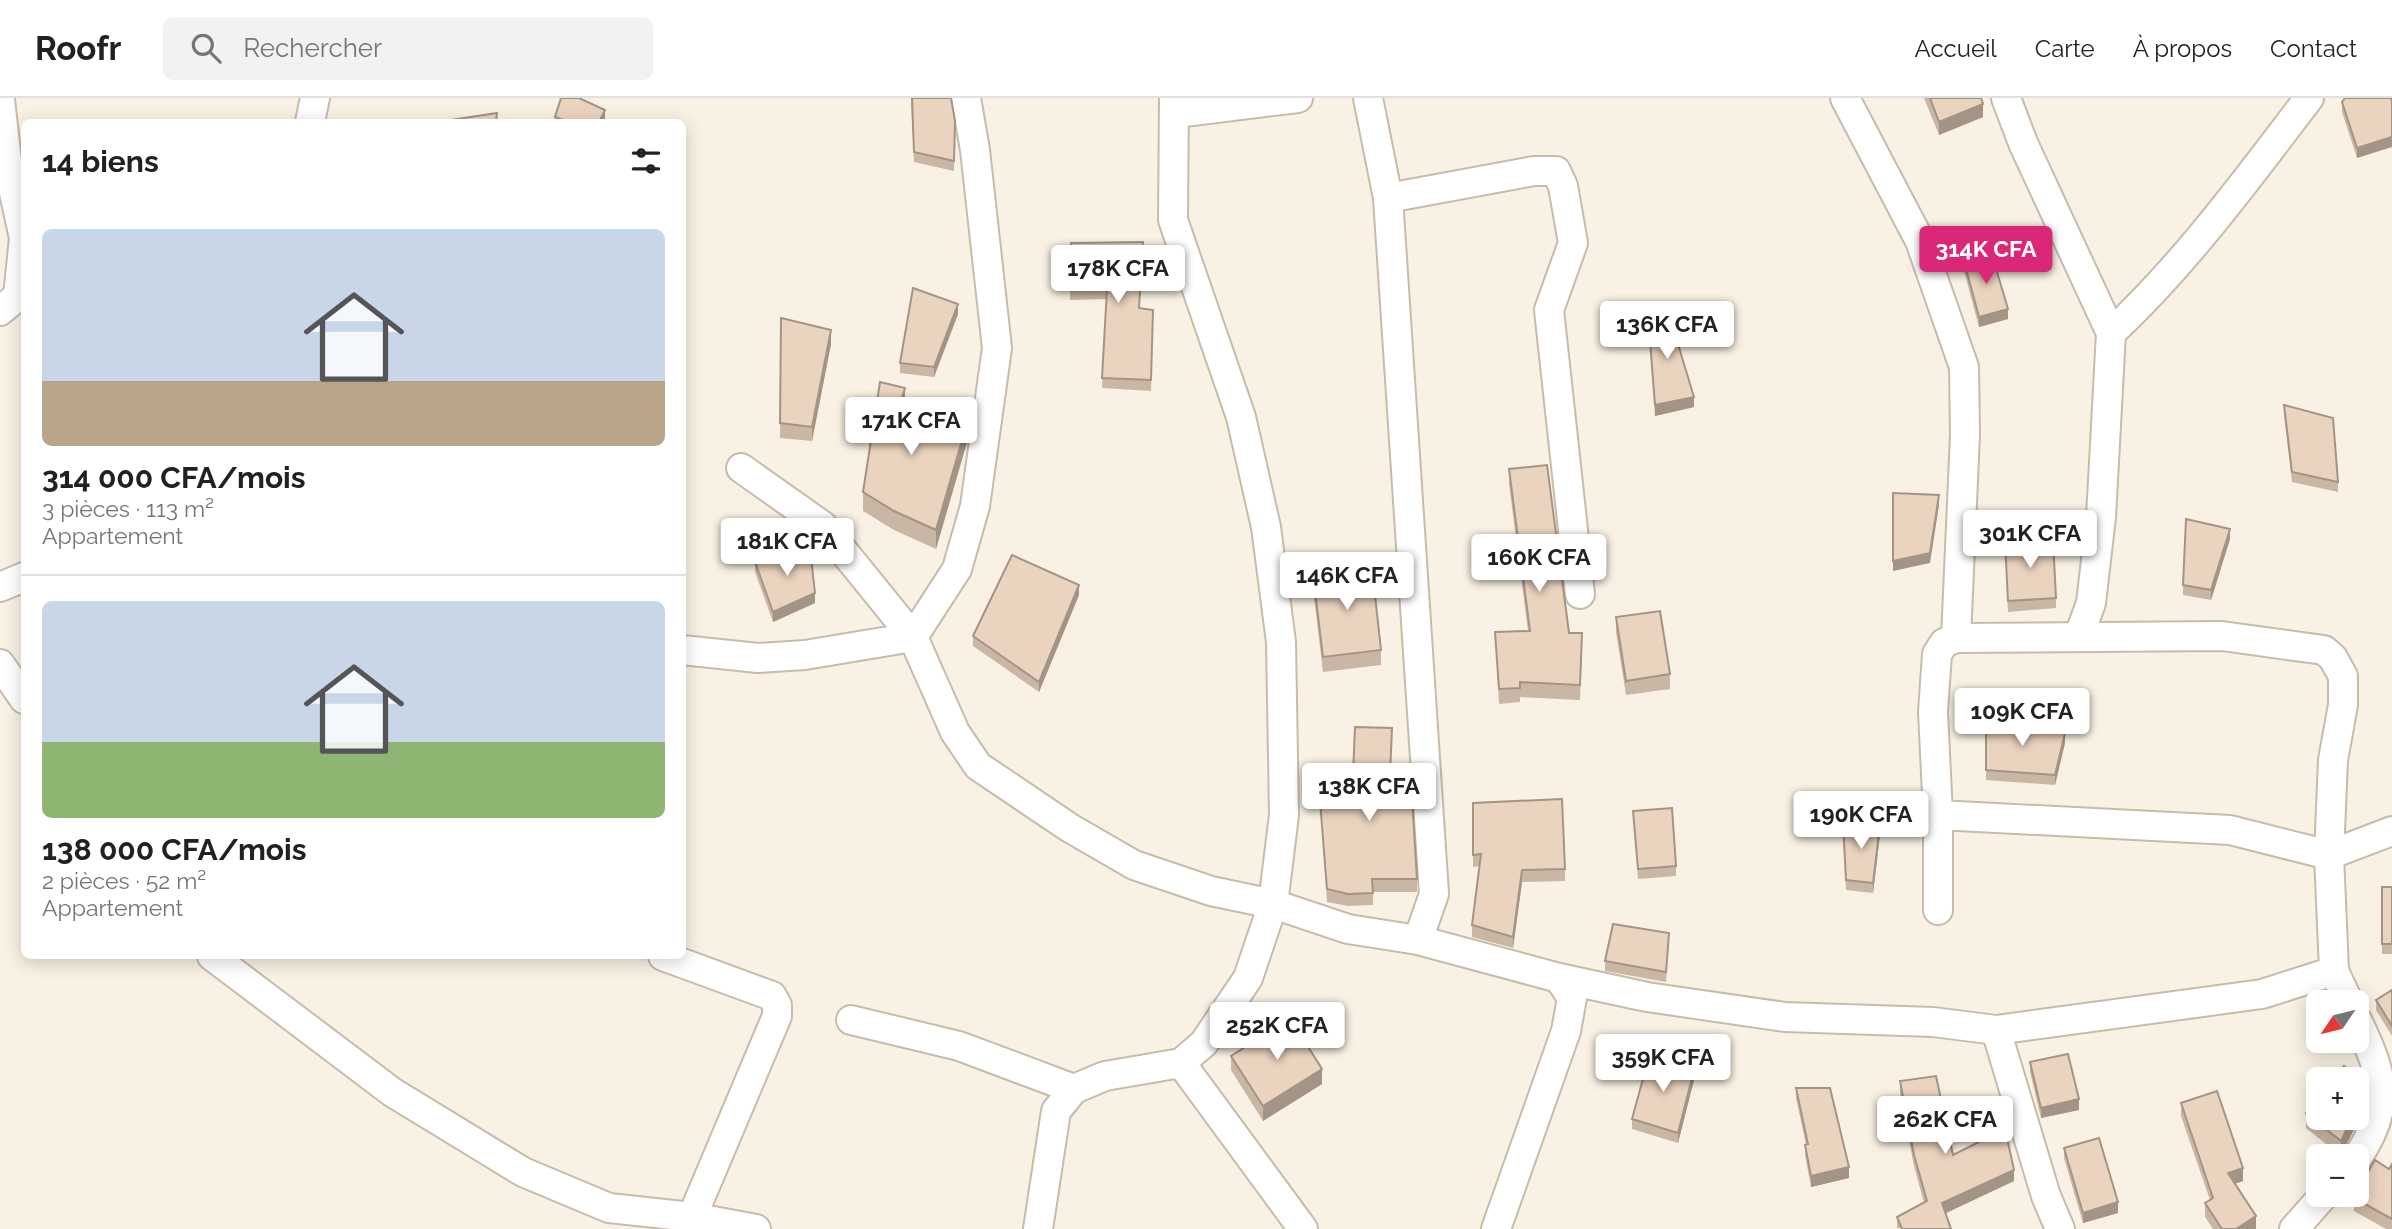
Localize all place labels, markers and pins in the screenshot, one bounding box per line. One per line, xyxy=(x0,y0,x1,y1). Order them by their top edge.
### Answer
pin: 314K CFA xyxy=(1914,226,2058,286)
pin: 178K CFA xyxy=(1046,246,1190,305)
pin: 136K CFA xyxy=(1595,302,1739,361)
pin: 171K CFA xyxy=(839,398,983,457)
pin: 301K CFA xyxy=(1958,510,2102,570)
pin: 181K CFA xyxy=(715,518,859,578)
pin: 160K CFA xyxy=(1467,534,1611,594)
pin: 146K CFA xyxy=(1275,552,1419,612)
pin: 109K CFA xyxy=(1950,688,2094,748)
pin: 138K CFA xyxy=(1297,764,1441,823)
pin: 190K CFA xyxy=(1789,792,1933,851)
pin: 252K CFA xyxy=(1205,1002,1349,1062)
pin: 359K CFA xyxy=(1591,1034,1735,1094)
pin: 262K CFA xyxy=(1873,1096,2017,1156)

